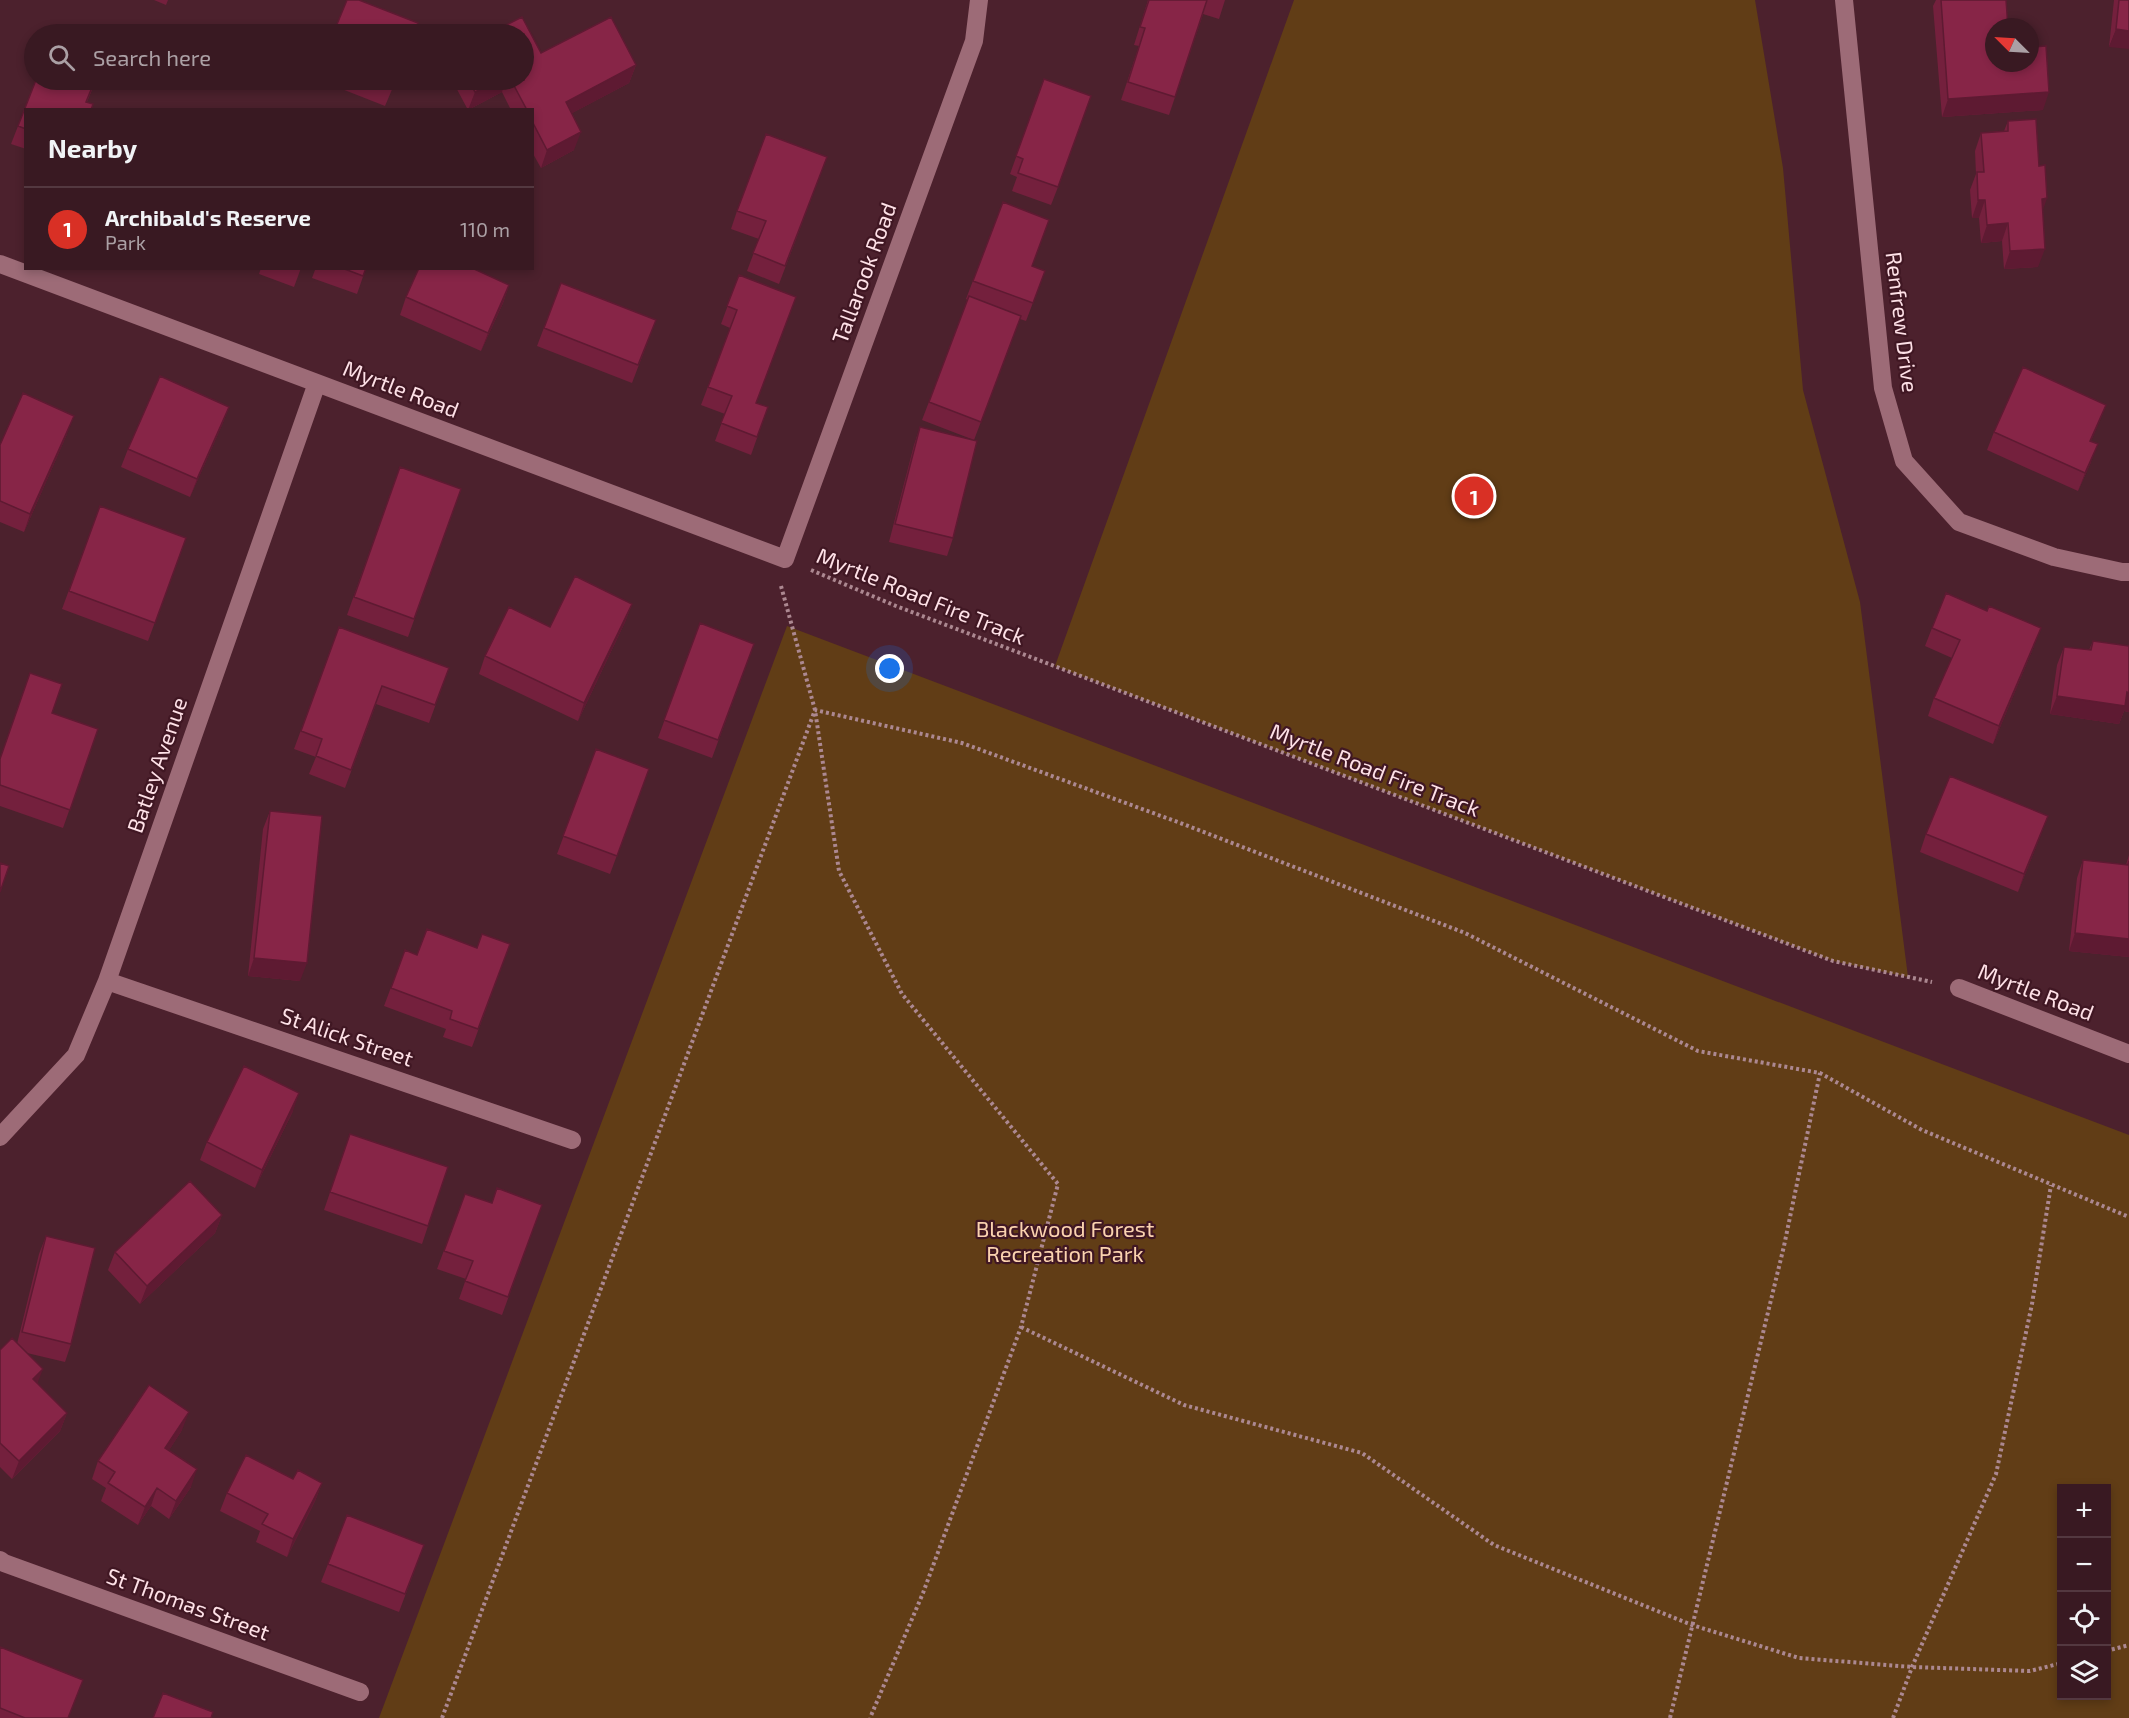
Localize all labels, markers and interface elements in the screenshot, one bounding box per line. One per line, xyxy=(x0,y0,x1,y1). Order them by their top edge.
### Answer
north arrow xyxy=(1985,18,2039,72)
search box xyxy=(24,24,534,90)
icon: search xyxy=(45,41,78,74)
text: Search here xyxy=(93,44,211,70)
text: Nearby xyxy=(48,132,137,163)
street label: Tallarook Road xyxy=(826,199,901,347)
text: Archibald's Reserve xyxy=(105,204,311,230)
text: 1 xyxy=(63,217,72,241)
text: 110 m xyxy=(460,217,510,241)
text: Park xyxy=(105,230,146,254)
street label: Renfrew Drive xyxy=(1881,250,1925,394)
street label: Myrtle Road xyxy=(340,354,463,422)
pin: 1 xyxy=(1454,474,1494,518)
street label: Myrtle Road Fire Track xyxy=(813,541,1029,649)
your location xyxy=(875,654,904,683)
street label: Batley Avenue xyxy=(121,693,191,836)
street label: Myrtle Road Fire Track xyxy=(1267,717,1484,821)
street label: Myrtle Road xyxy=(1975,957,2098,1025)
street label: St Alick Street xyxy=(278,1001,417,1071)
park label: Blackwood Forest Recreation Park xyxy=(976,1215,1154,1266)
map controls xyxy=(2057,1484,2111,1700)
button: + xyxy=(2057,1484,2111,1538)
button: − xyxy=(2057,1538,2111,1592)
street label: St Thomas Street xyxy=(103,1561,273,1645)
button: locate xyxy=(2057,1592,2111,1646)
button: layers xyxy=(2057,1646,2111,1700)

